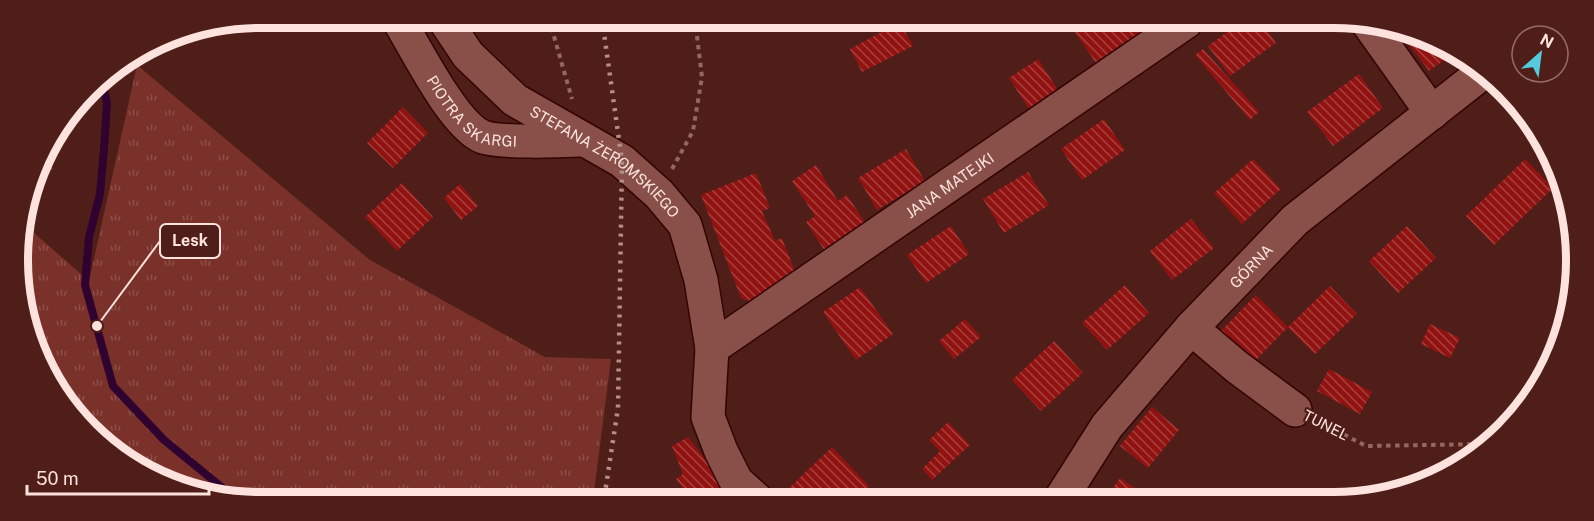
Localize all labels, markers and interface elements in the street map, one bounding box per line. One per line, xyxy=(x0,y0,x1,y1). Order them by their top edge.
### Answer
north arrow xyxy=(1510,24,1570,84)
text: N xyxy=(1537,30,1557,53)
street label: PIOTRA SKARGI xyxy=(424,72,517,149)
street label: STEFANA ŻEROMSKIEGO xyxy=(527,102,683,221)
street label: JANA MATEJKI xyxy=(902,149,997,221)
callout: Lesk xyxy=(160,224,220,258)
text: Lesk xyxy=(172,231,208,250)
street label: GÓRNA xyxy=(1226,240,1276,291)
street label: TUNEL xyxy=(1300,406,1352,444)
scale bar xyxy=(27,458,208,496)
text: 50 m xyxy=(36,468,79,489)

